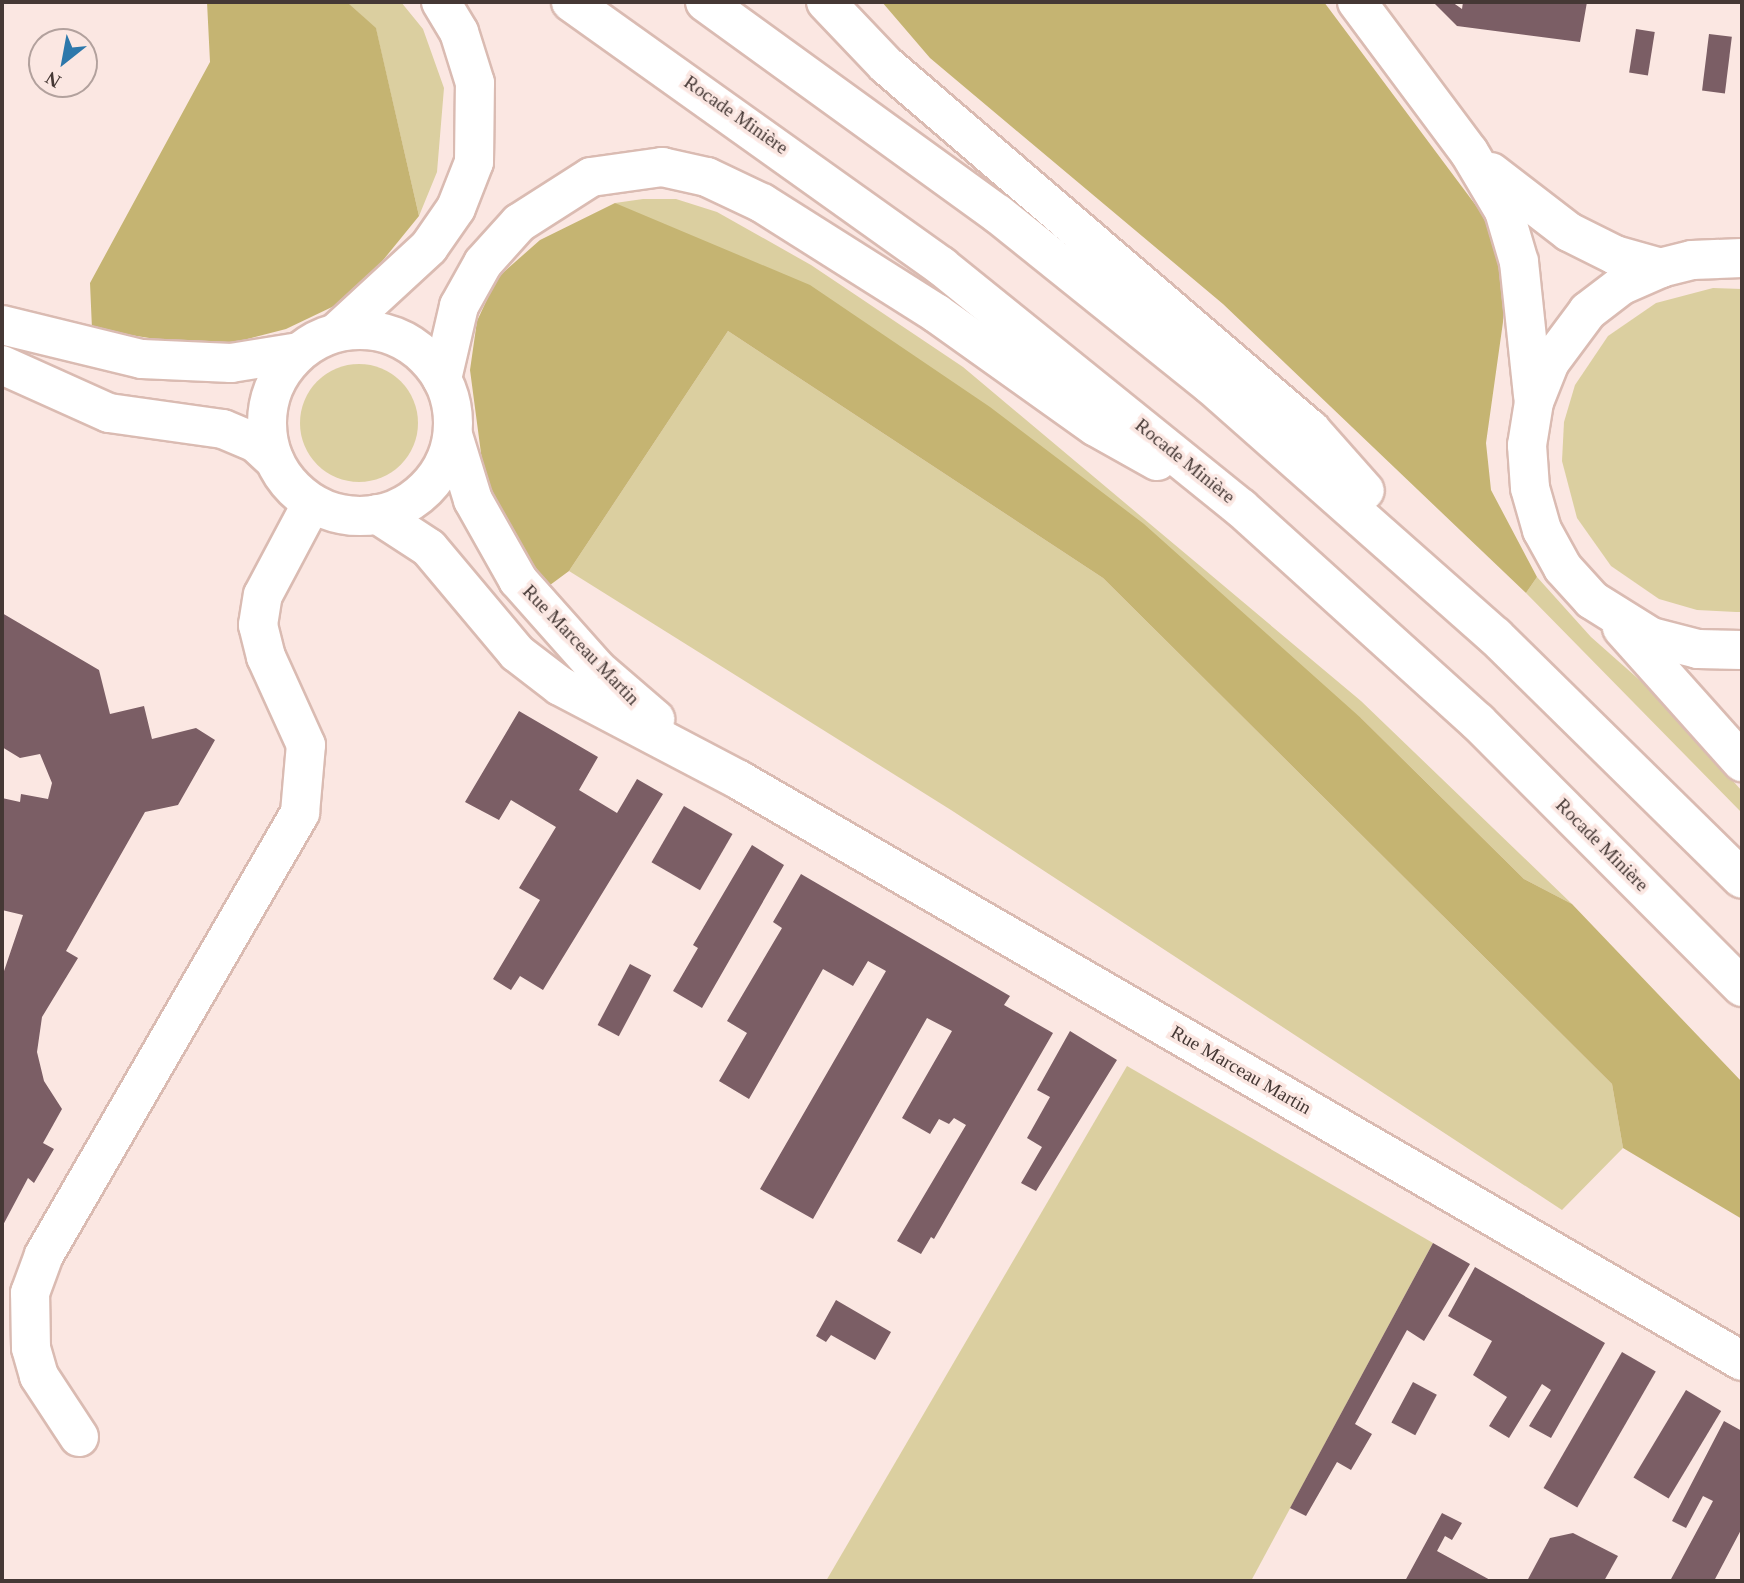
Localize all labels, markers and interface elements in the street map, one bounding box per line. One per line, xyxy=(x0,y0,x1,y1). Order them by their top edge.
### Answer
north arrow xyxy=(28,28,98,98)
text: N xyxy=(42,67,64,92)
street label: Rocade Minière xyxy=(680,71,792,159)
street label: Rocade Minière xyxy=(1130,414,1240,508)
street label: Rue Marceau Martin xyxy=(518,580,644,710)
street label: Rocade Minière xyxy=(1551,794,1653,896)
street label: Rue Marceau Martin xyxy=(1167,1021,1315,1119)

